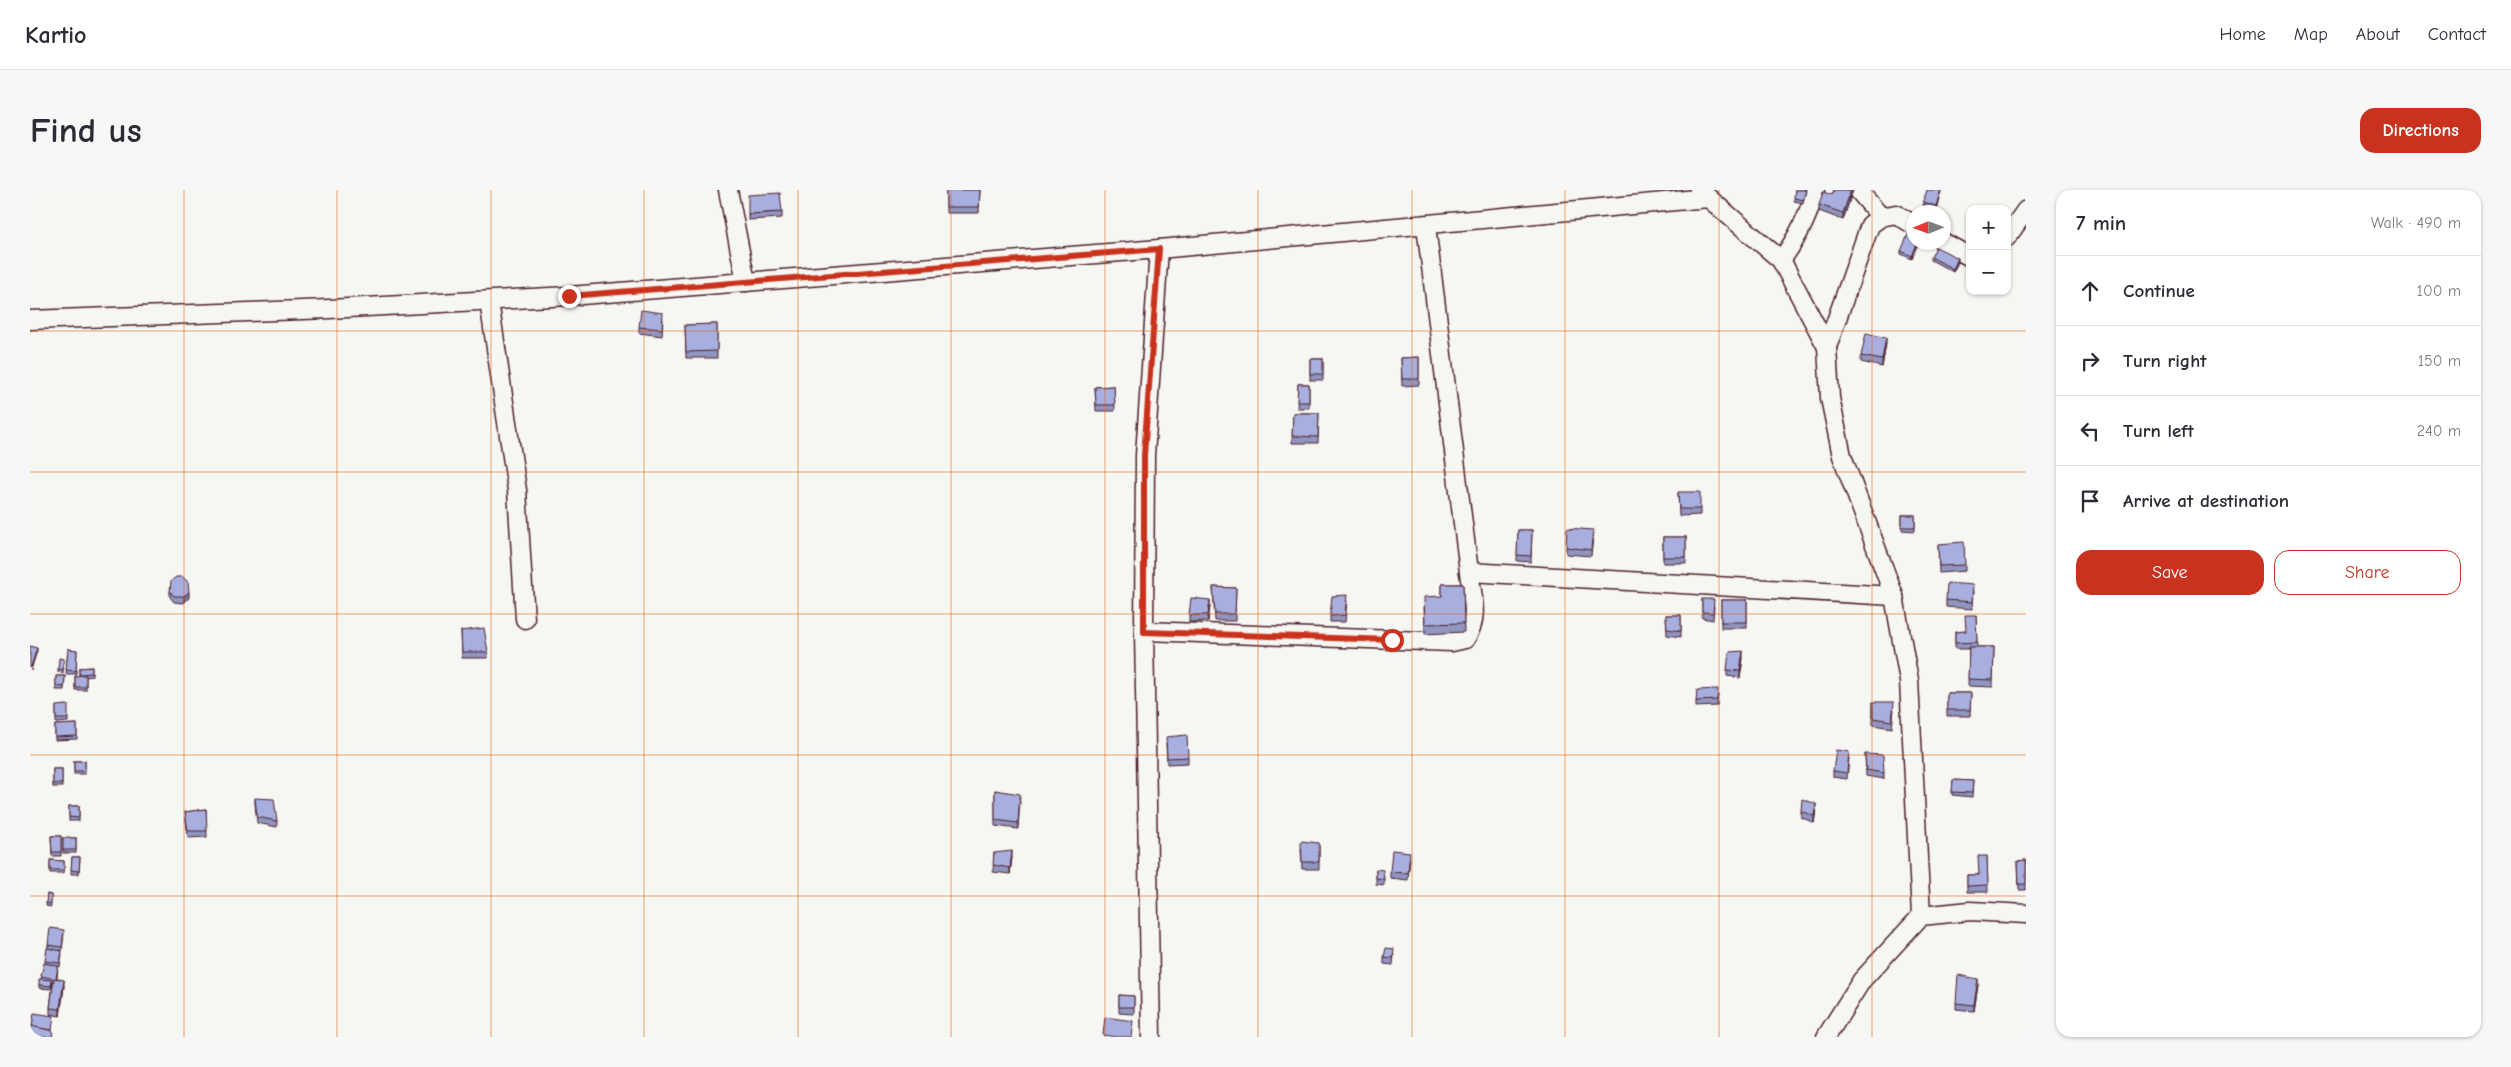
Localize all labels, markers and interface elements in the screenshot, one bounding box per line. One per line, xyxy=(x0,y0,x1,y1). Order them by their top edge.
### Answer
text: Kartio xyxy=(25,21,87,49)
text: Home xyxy=(2219,24,2266,45)
text: Map xyxy=(2294,24,2328,45)
text: About xyxy=(2356,24,2400,45)
text: Contact xyxy=(2428,24,2486,45)
button: Directions xyxy=(2360,108,2481,153)
text: Find us xyxy=(30,110,142,151)
north arrow xyxy=(1906,205,1951,250)
map controls xyxy=(1966,205,2011,295)
button: + xyxy=(1966,205,2011,250)
text: 7 min xyxy=(2076,211,2126,235)
text: Walk · 490 m xyxy=(2371,214,2461,232)
button: − xyxy=(1966,250,2011,295)
icon: ahead xyxy=(2076,277,2104,305)
text: Continue xyxy=(2123,280,2195,302)
text: 100 m xyxy=(2417,282,2461,300)
route end xyxy=(558,285,581,308)
icon: right xyxy=(2076,347,2104,375)
text: Turn right xyxy=(2123,350,2207,372)
text: 150 m xyxy=(2418,352,2461,370)
icon: left xyxy=(2076,417,2104,445)
text: Turn left xyxy=(2123,420,2194,442)
text: 240 m xyxy=(2417,422,2461,440)
icon: arrive xyxy=(2076,487,2104,515)
text: Arrive at destination xyxy=(2123,490,2289,512)
button: Save xyxy=(2076,550,2264,595)
button: Share xyxy=(2274,550,2461,595)
route start xyxy=(1381,629,1404,652)

